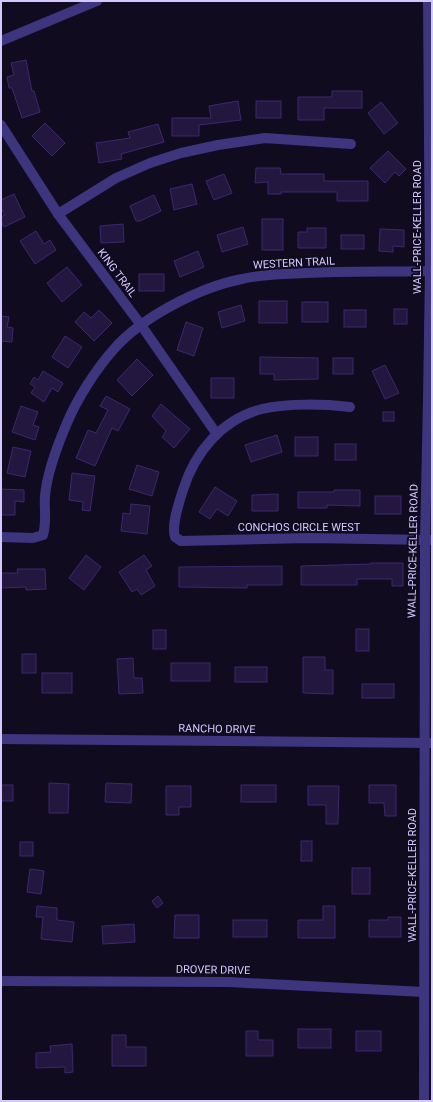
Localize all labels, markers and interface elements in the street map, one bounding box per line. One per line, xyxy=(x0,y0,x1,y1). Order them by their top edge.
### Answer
street label: WALL-PRICE-KELLER ROAD xyxy=(411,160,424,294)
street label: KING TRAIL xyxy=(95,246,139,300)
street label: WESTERN TRAIL xyxy=(253,254,335,272)
street label: WALL-PRICE-KELLER ROAD xyxy=(405,484,421,618)
street label: CONCHOS CIRCLE WEST xyxy=(238,521,361,534)
street label: RANCHO DRIVE xyxy=(178,722,256,736)
street label: WALL-PRICE-KELLER ROAD xyxy=(406,808,419,942)
street label: DROVER DRIVE xyxy=(176,963,250,977)

